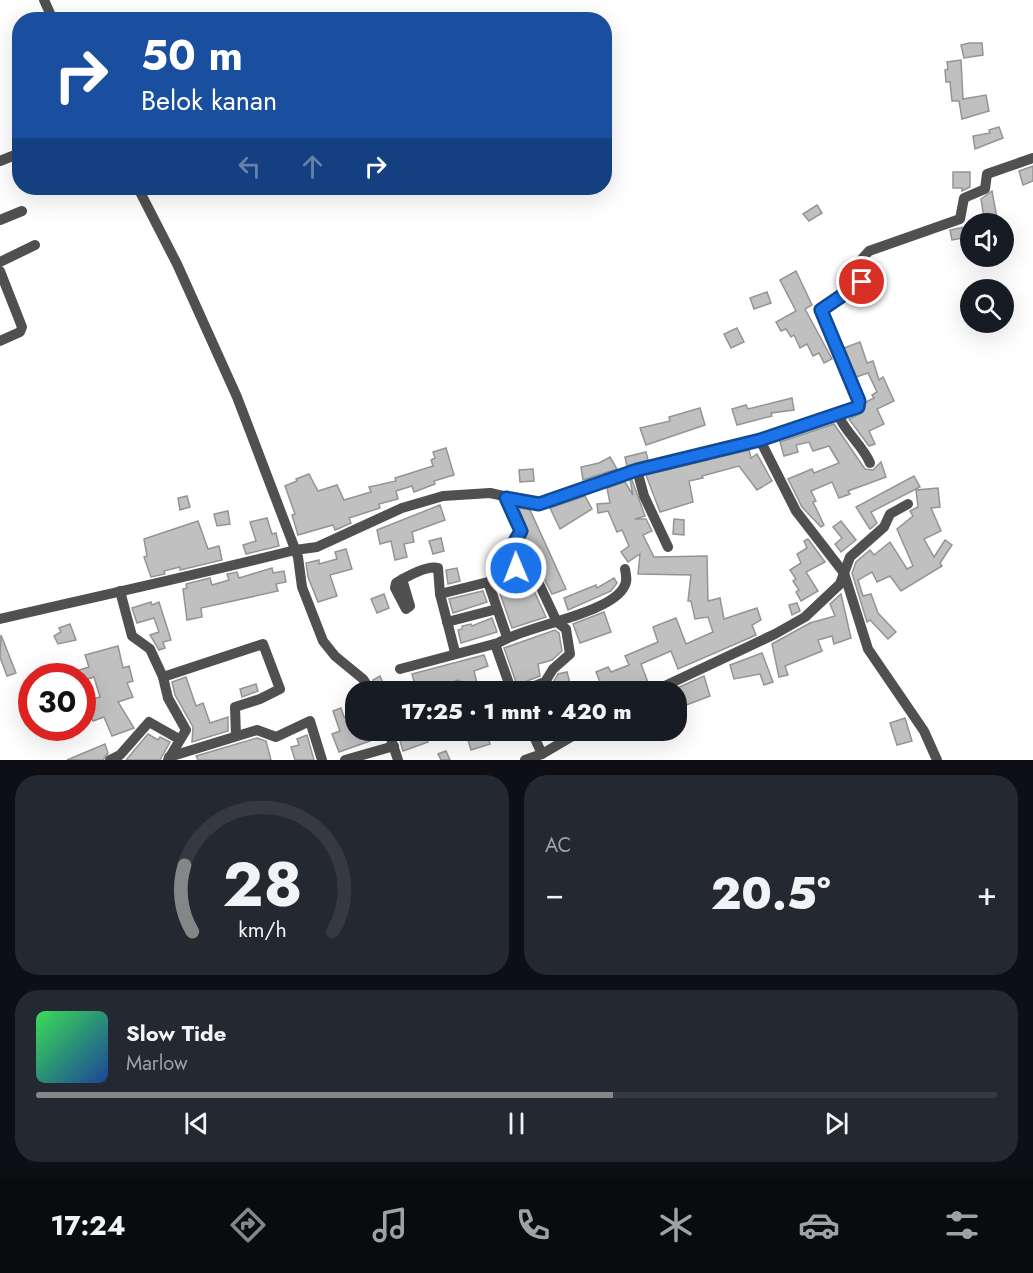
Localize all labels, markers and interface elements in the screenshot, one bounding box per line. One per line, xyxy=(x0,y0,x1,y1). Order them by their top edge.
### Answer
text: 50 m xyxy=(141,25,243,86)
icon: right xyxy=(42,36,120,114)
text: Belok kanan xyxy=(141,81,277,120)
icon: left xyxy=(233,150,266,183)
icon: ahead xyxy=(296,150,329,183)
icon: right xyxy=(359,150,392,183)
map controls xyxy=(960,213,1014,333)
button: sound xyxy=(960,213,1014,267)
pin xyxy=(836,256,887,307)
icon: arrive xyxy=(845,265,878,298)
button: search xyxy=(960,279,1014,333)
position arrow xyxy=(484,536,548,600)
speed limit sign: 30 xyxy=(18,663,96,741)
text: 17:25 · 1 mnt · 420 m xyxy=(400,695,632,727)
text: AC xyxy=(545,831,571,860)
text: 28 xyxy=(222,839,302,929)
text: 20.5° xyxy=(711,861,831,926)
text: − xyxy=(545,870,564,917)
text: + xyxy=(977,870,997,917)
text: km/h xyxy=(238,914,286,945)
text: Slow Tide xyxy=(126,1017,226,1049)
text: Marlow xyxy=(126,1049,188,1078)
icon: previous xyxy=(180,1107,213,1140)
icon: pause xyxy=(500,1107,533,1140)
icon: next xyxy=(820,1107,853,1140)
icon: directions xyxy=(227,1204,269,1246)
icon: music xyxy=(369,1204,411,1246)
icon: phone xyxy=(512,1204,554,1246)
icon: climate xyxy=(655,1204,697,1246)
icon: car xyxy=(798,1204,840,1246)
icon: filters xyxy=(941,1204,983,1246)
text: 17:24 xyxy=(50,1206,126,1245)

